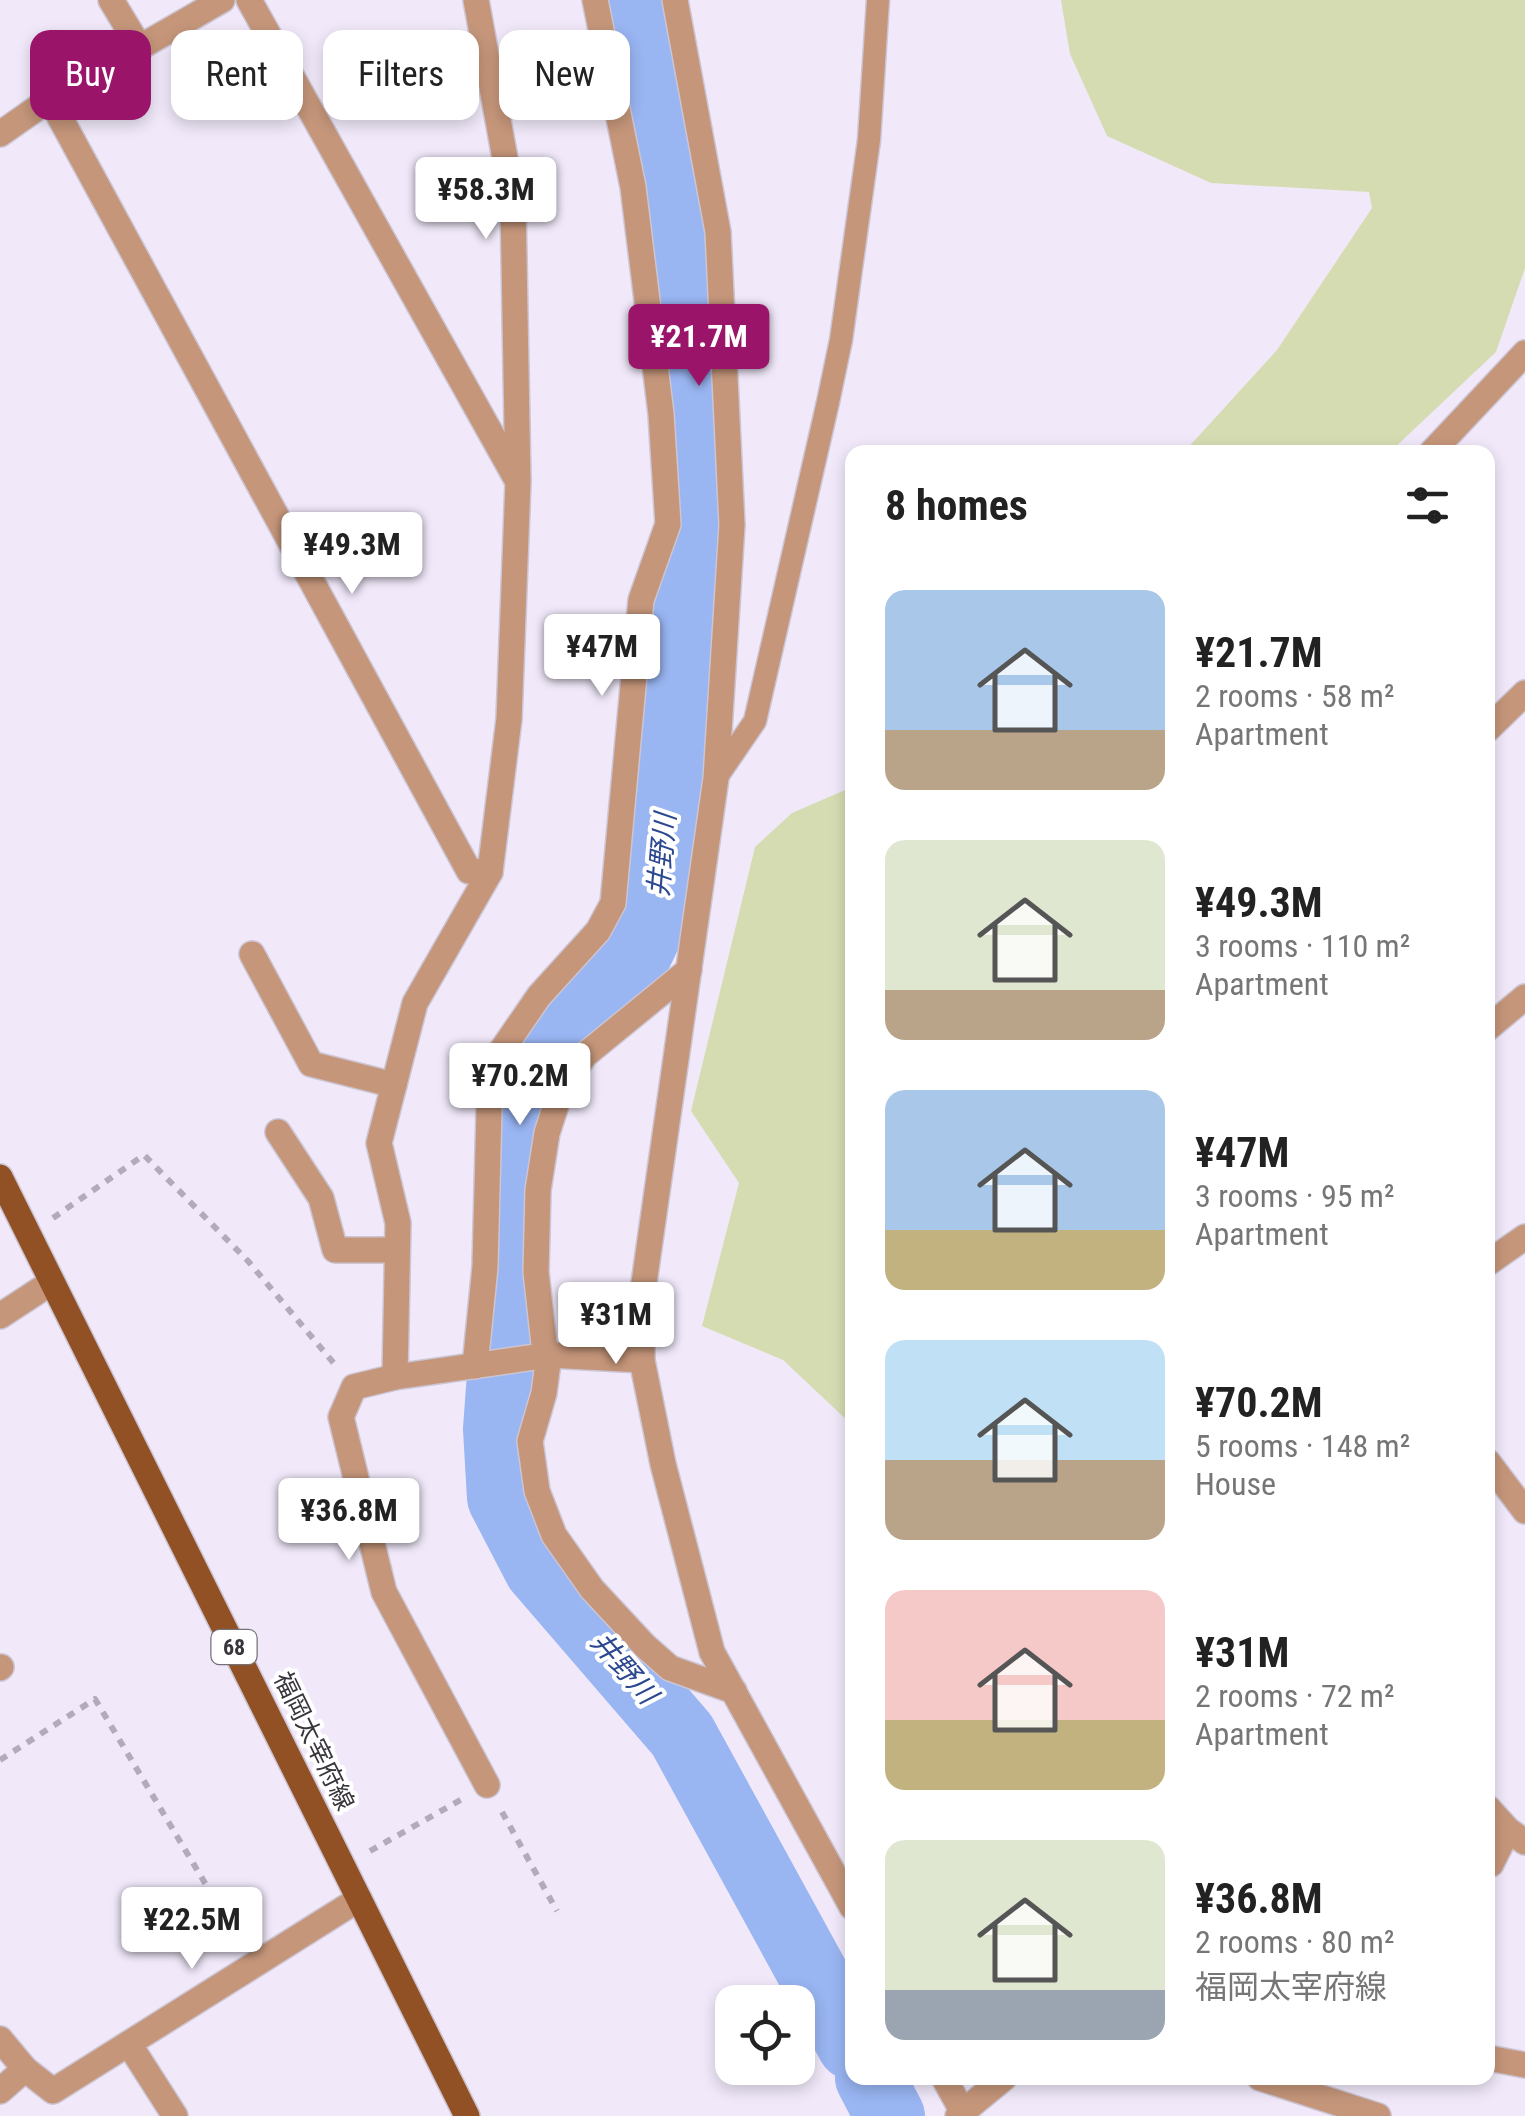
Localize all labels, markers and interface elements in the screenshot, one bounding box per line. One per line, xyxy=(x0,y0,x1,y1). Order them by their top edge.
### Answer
chip: Buy xyxy=(30,30,151,120)
chip: Rent xyxy=(171,30,303,120)
chip: Filters xyxy=(323,30,479,120)
chip: New xyxy=(499,30,630,120)
pin: ¥58.3M xyxy=(405,157,567,242)
text: ¥58.3M xyxy=(437,170,535,208)
pin: ¥21.7M xyxy=(618,304,780,389)
text: ¥21.7M xyxy=(650,317,748,355)
icon: filters xyxy=(1400,478,1455,533)
text: 8 homes xyxy=(885,481,1028,530)
pin: ¥49.3M xyxy=(271,512,433,597)
text: ¥49.3M xyxy=(303,525,401,563)
pin: ¥47M xyxy=(543,614,661,699)
text: ¥47M xyxy=(566,627,638,665)
text: ¥21.7M xyxy=(1195,628,1323,677)
icon: home xyxy=(965,630,1085,750)
text: 2 rooms · 58 m² xyxy=(1195,677,1394,715)
text: Apartment xyxy=(1195,715,1329,753)
water label: 井野川 xyxy=(642,809,682,898)
text: ¥49.3M xyxy=(1195,878,1323,927)
icon: home xyxy=(965,880,1085,1000)
text: 3 rooms · 110 m² xyxy=(1195,927,1410,965)
text: Apartment xyxy=(1195,965,1329,1003)
pin: ¥70.2M xyxy=(439,1043,601,1128)
text: ¥70.2M xyxy=(471,1056,569,1094)
text: ¥47M xyxy=(1195,1128,1289,1177)
icon: home xyxy=(965,1130,1085,1250)
text: 3 rooms · 95 m² xyxy=(1195,1177,1394,1215)
text: Apartment xyxy=(1195,1215,1329,1253)
pin: ¥31M xyxy=(557,1282,675,1367)
text: ¥31M xyxy=(580,1295,652,1333)
text: ¥70.2M xyxy=(1195,1378,1323,1427)
icon: home xyxy=(965,1380,1085,1500)
text: 5 rooms · 148 m² xyxy=(1195,1427,1410,1465)
text: House xyxy=(1195,1465,1276,1503)
pin: ¥36.8M xyxy=(268,1478,430,1563)
text: ¥36.8M xyxy=(300,1491,398,1529)
water label: 井野川 xyxy=(584,1625,666,1713)
text: ¥31M xyxy=(1195,1628,1289,1677)
road number: 68 xyxy=(212,1630,256,1664)
icon: home xyxy=(965,1630,1085,1750)
street label: 福岡太宰府線 xyxy=(268,1667,360,1815)
text: 2 rooms · 72 m² xyxy=(1195,1677,1394,1715)
text: Apartment xyxy=(1195,1715,1329,1753)
text: ¥36.8M xyxy=(1195,1874,1323,1923)
icon: home xyxy=(965,1880,1085,2000)
pin: ¥22.5M xyxy=(111,1887,273,1972)
text: ¥22.5M xyxy=(143,1900,241,1938)
text: 2 rooms · 80 m² xyxy=(1195,1923,1394,1961)
text: 福岡太宰府線 xyxy=(1195,1968,1387,2006)
map controls xyxy=(715,1985,815,2085)
button: locate xyxy=(715,1985,815,2085)

